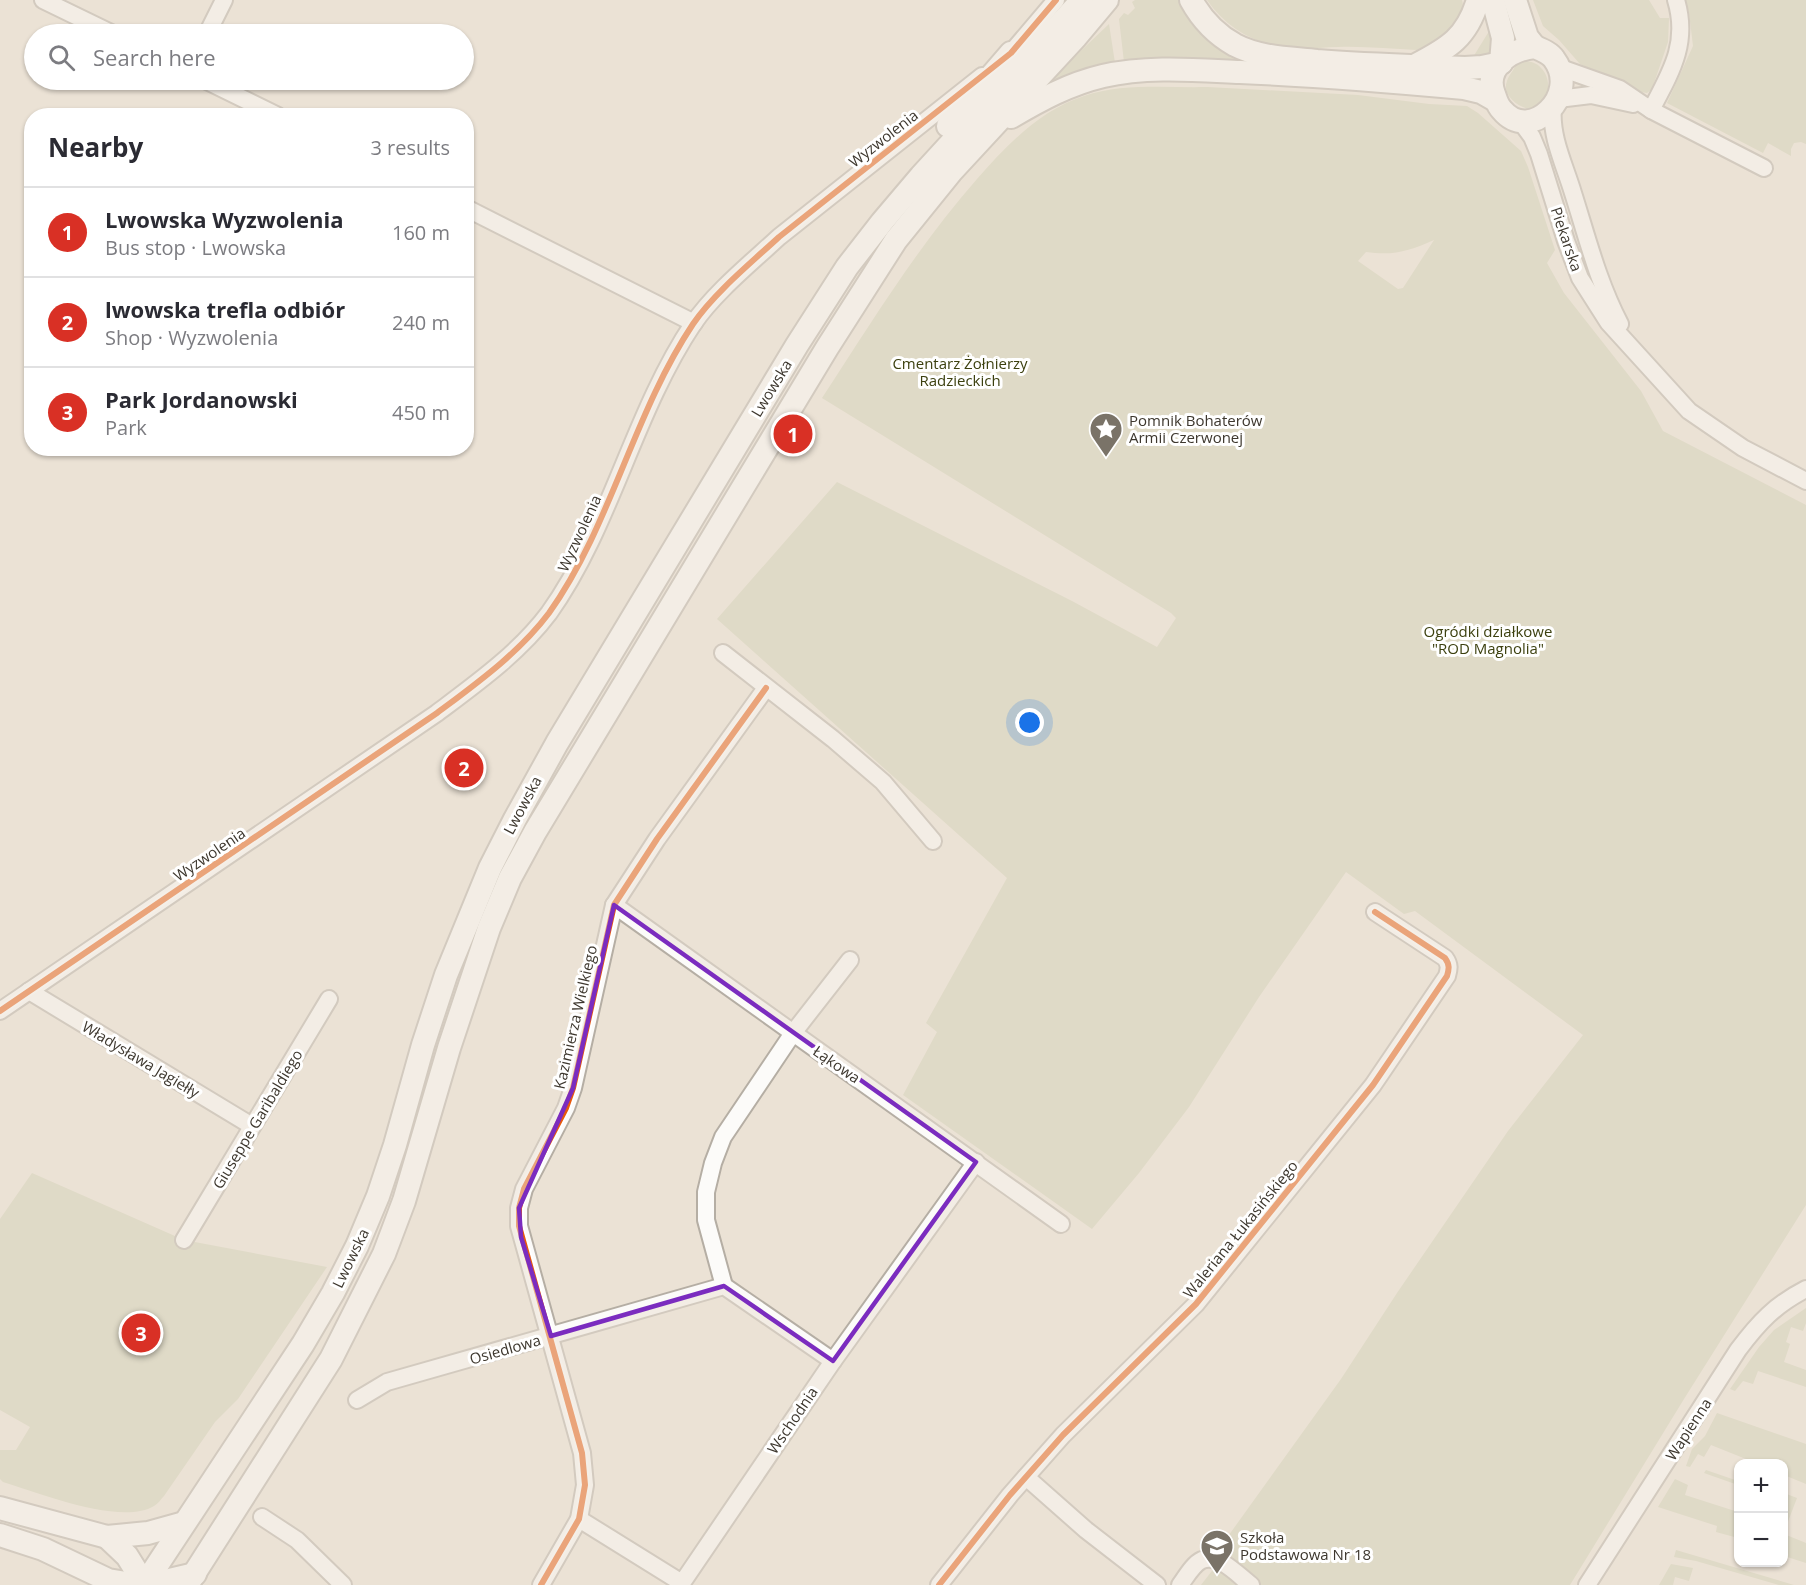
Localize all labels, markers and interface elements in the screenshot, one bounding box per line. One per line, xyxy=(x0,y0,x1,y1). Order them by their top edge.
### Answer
search box xyxy=(24,24,474,90)
icon: search xyxy=(45,41,78,74)
text: Search here xyxy=(93,42,216,72)
street label: Wyzwolenia xyxy=(844,105,922,171)
text: Nearby xyxy=(48,129,143,165)
text: 3 results xyxy=(370,134,450,161)
text: Lwowska Wyzwolenia xyxy=(105,204,343,234)
street label: Piekarska xyxy=(1547,204,1587,274)
text: 1 xyxy=(62,219,73,246)
text: 160 m xyxy=(392,219,450,246)
text: Bus stop · Lwowska xyxy=(105,234,286,261)
text: lwowska trefla odbiór xyxy=(105,294,345,324)
text: 2 xyxy=(62,309,73,336)
text: 240 m xyxy=(392,309,450,336)
text: Shop · Wyzwolenia xyxy=(105,324,278,351)
park label: Cmentarz Żołnierzy Radzieckich xyxy=(892,353,1028,390)
street label: Lwowska xyxy=(746,356,796,420)
text: Park Jordanowski xyxy=(105,384,298,414)
text: 3 xyxy=(62,399,73,426)
text: 450 m xyxy=(392,399,450,426)
place label: Pomnik Bohaterów Armii Czerwonej xyxy=(1129,410,1263,447)
place icon: Pomnik Bohaterów Armii Czerwonej xyxy=(1088,411,1124,458)
pin: 1 xyxy=(774,412,812,456)
text: Park xyxy=(105,414,147,441)
street label: Wyzwolenia xyxy=(552,491,606,575)
park label: Ogródki działkowe "ROD Magnolia" xyxy=(1424,621,1552,658)
your location xyxy=(1015,708,1044,737)
pin: 2 xyxy=(444,746,484,790)
street label: Lwowska xyxy=(498,772,546,838)
street label: Wyzwolenia xyxy=(169,823,249,885)
street label: Kazimierza Wielkiego xyxy=(549,943,601,1091)
street label: Władysława Jagiełły xyxy=(79,1016,204,1102)
street label: Łąkowa xyxy=(810,1041,864,1087)
street label: Giuseppe Garibaldiego xyxy=(207,1046,307,1192)
street label: Waleriana Łukasińskiego xyxy=(1178,1156,1302,1302)
street label: Lwowska xyxy=(327,1225,373,1291)
pin: 3 xyxy=(122,1310,160,1356)
street label: Osiedlowa xyxy=(467,1329,543,1369)
street label: Wschodnia xyxy=(762,1383,822,1457)
street label: Wapienna xyxy=(1660,1394,1716,1464)
map controls xyxy=(1734,1459,1788,1567)
button: + xyxy=(1734,1459,1788,1513)
button: − xyxy=(1734,1513,1788,1567)
place label: Szkoła Podstawowa Nr 18 xyxy=(1240,1527,1371,1564)
school or university icon: Szkoła Podstawowa Nr 18 xyxy=(1199,1528,1235,1575)

